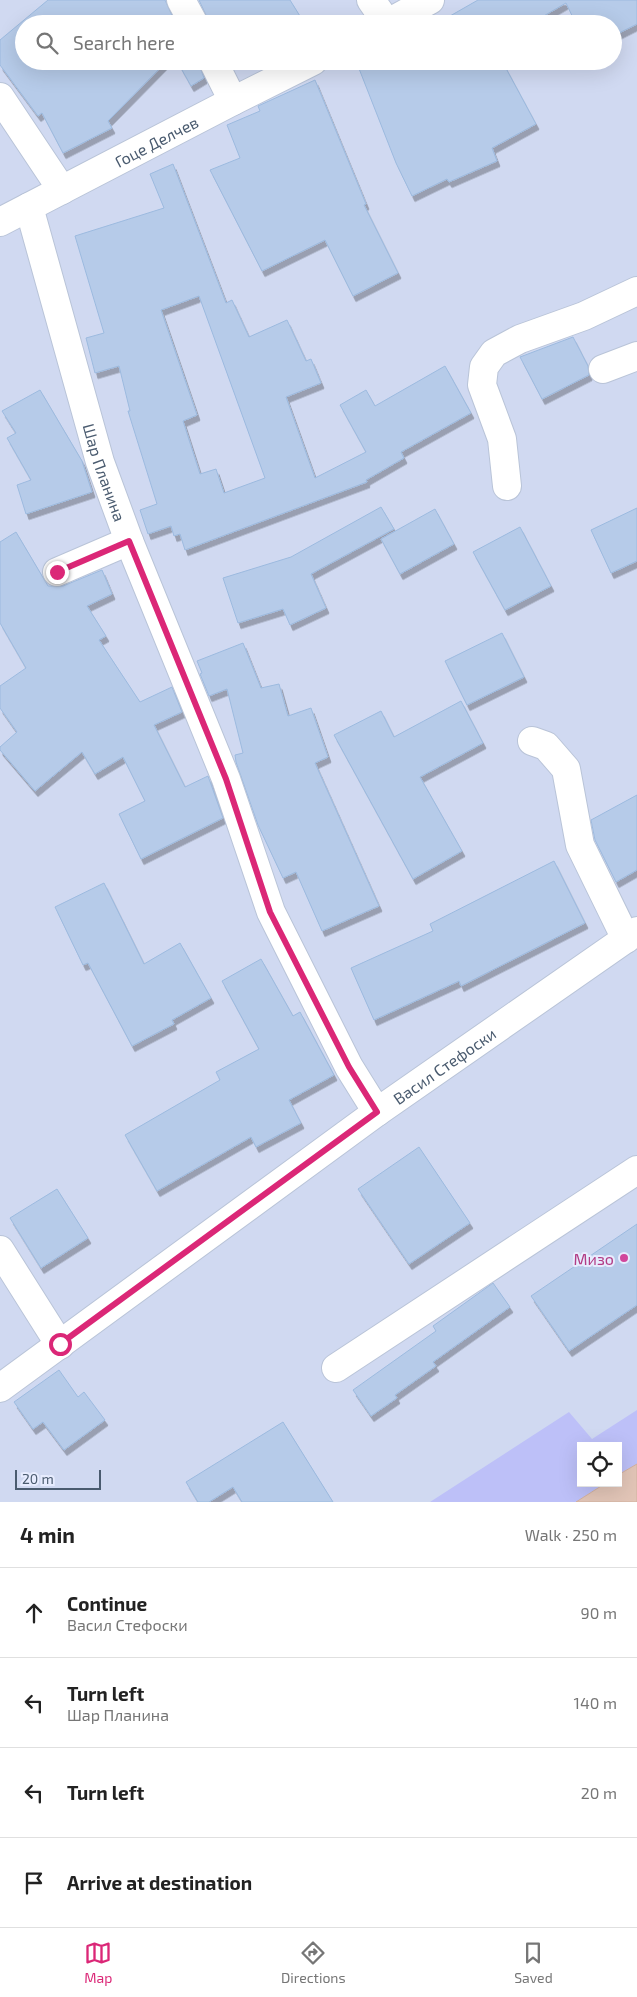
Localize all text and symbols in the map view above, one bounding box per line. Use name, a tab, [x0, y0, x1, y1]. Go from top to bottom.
search box	[15, 15, 622, 70]
icon: search	[33, 29, 61, 57]
text: Search here	[73, 31, 175, 54]
street label: Гоце Делчев	[111, 111, 201, 170]
street label: Шар Планина	[80, 421, 130, 524]
route end	[46, 561, 69, 584]
street label: Васил Стефоски	[389, 1023, 499, 1108]
place label: Мизо	[574, 1249, 614, 1268]
marker: Мизо	[618, 1252, 630, 1264]
route start	[49, 1333, 72, 1356]
map controls	[577, 1442, 622, 1487]
button: locate	[577, 1442, 622, 1487]
scale bar	[15, 1467, 101, 1490]
text: 20 m	[22, 1470, 54, 1487]
text: 4 min	[20, 1522, 75, 1547]
text: Walk · 250 m	[525, 1525, 617, 1544]
text: Continue	[67, 1592, 147, 1615]
icon: ahead	[20, 1599, 48, 1627]
text: 90 m	[581, 1603, 617, 1622]
text: Васил Стефоски	[67, 1615, 188, 1634]
text: Turn left	[67, 1682, 144, 1705]
icon: left	[20, 1689, 48, 1717]
text: 140 m	[574, 1693, 617, 1712]
text: Шар Планина	[67, 1705, 169, 1724]
icon: left	[20, 1779, 48, 1807]
text: Turn left	[67, 1781, 144, 1804]
text: 20 m	[581, 1783, 617, 1802]
icon: arrive	[20, 1869, 48, 1897]
text: Arrive at destination	[67, 1871, 252, 1894]
tab: Map	[84, 1939, 112, 1986]
tab: Directions	[281, 1939, 346, 1986]
tab: Saved	[514, 1939, 553, 1986]

